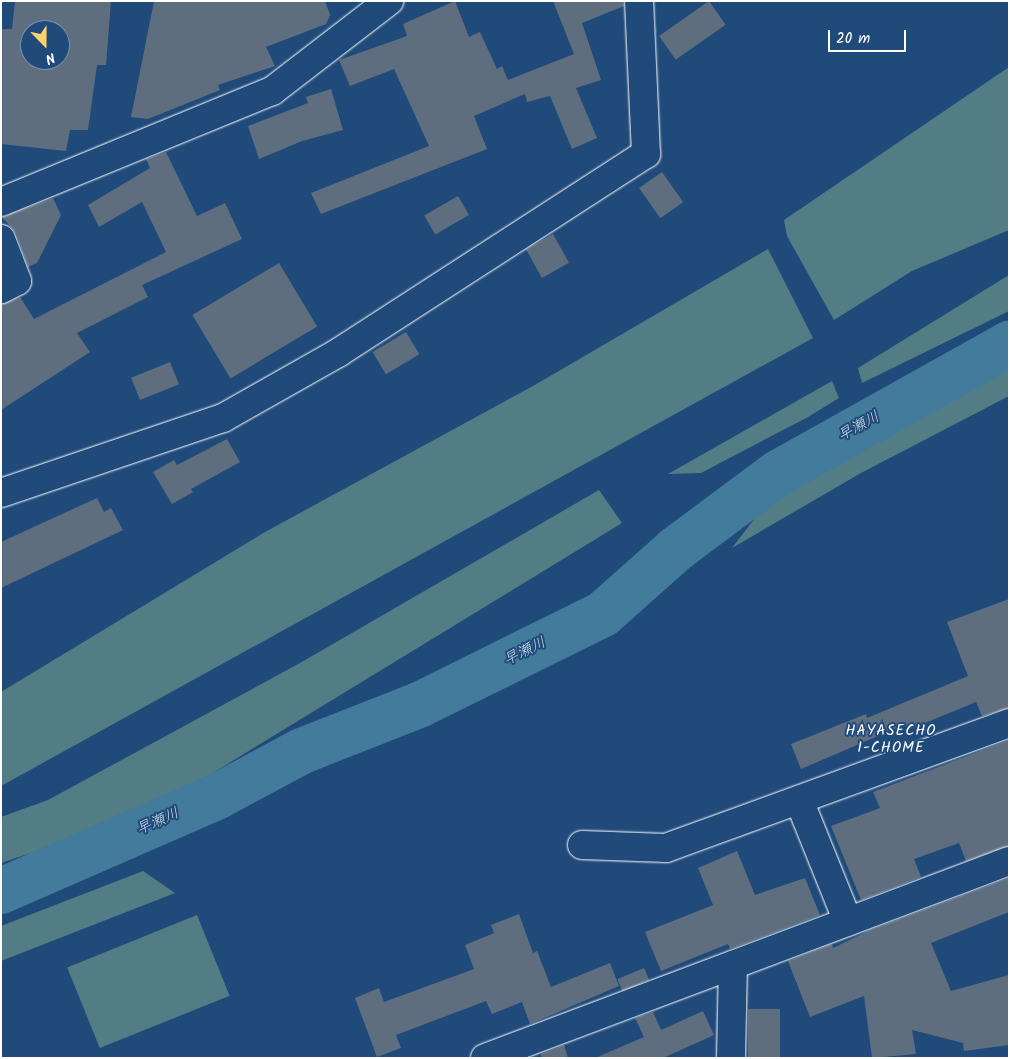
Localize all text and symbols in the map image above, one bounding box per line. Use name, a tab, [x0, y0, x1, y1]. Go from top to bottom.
north arrow	[20, 20, 70, 70]
scale bar	[830, 20, 908, 52]
text: 20 m	[836, 27, 870, 51]
text: N	[42, 46, 58, 70]
water label: 早瀬川	[835, 408, 883, 446]
water label: 早瀬川	[501, 634, 549, 670]
district label: HAYASECHO 1-CHOME	[844, 722, 938, 757]
water label: 早瀬川	[134, 805, 182, 839]

